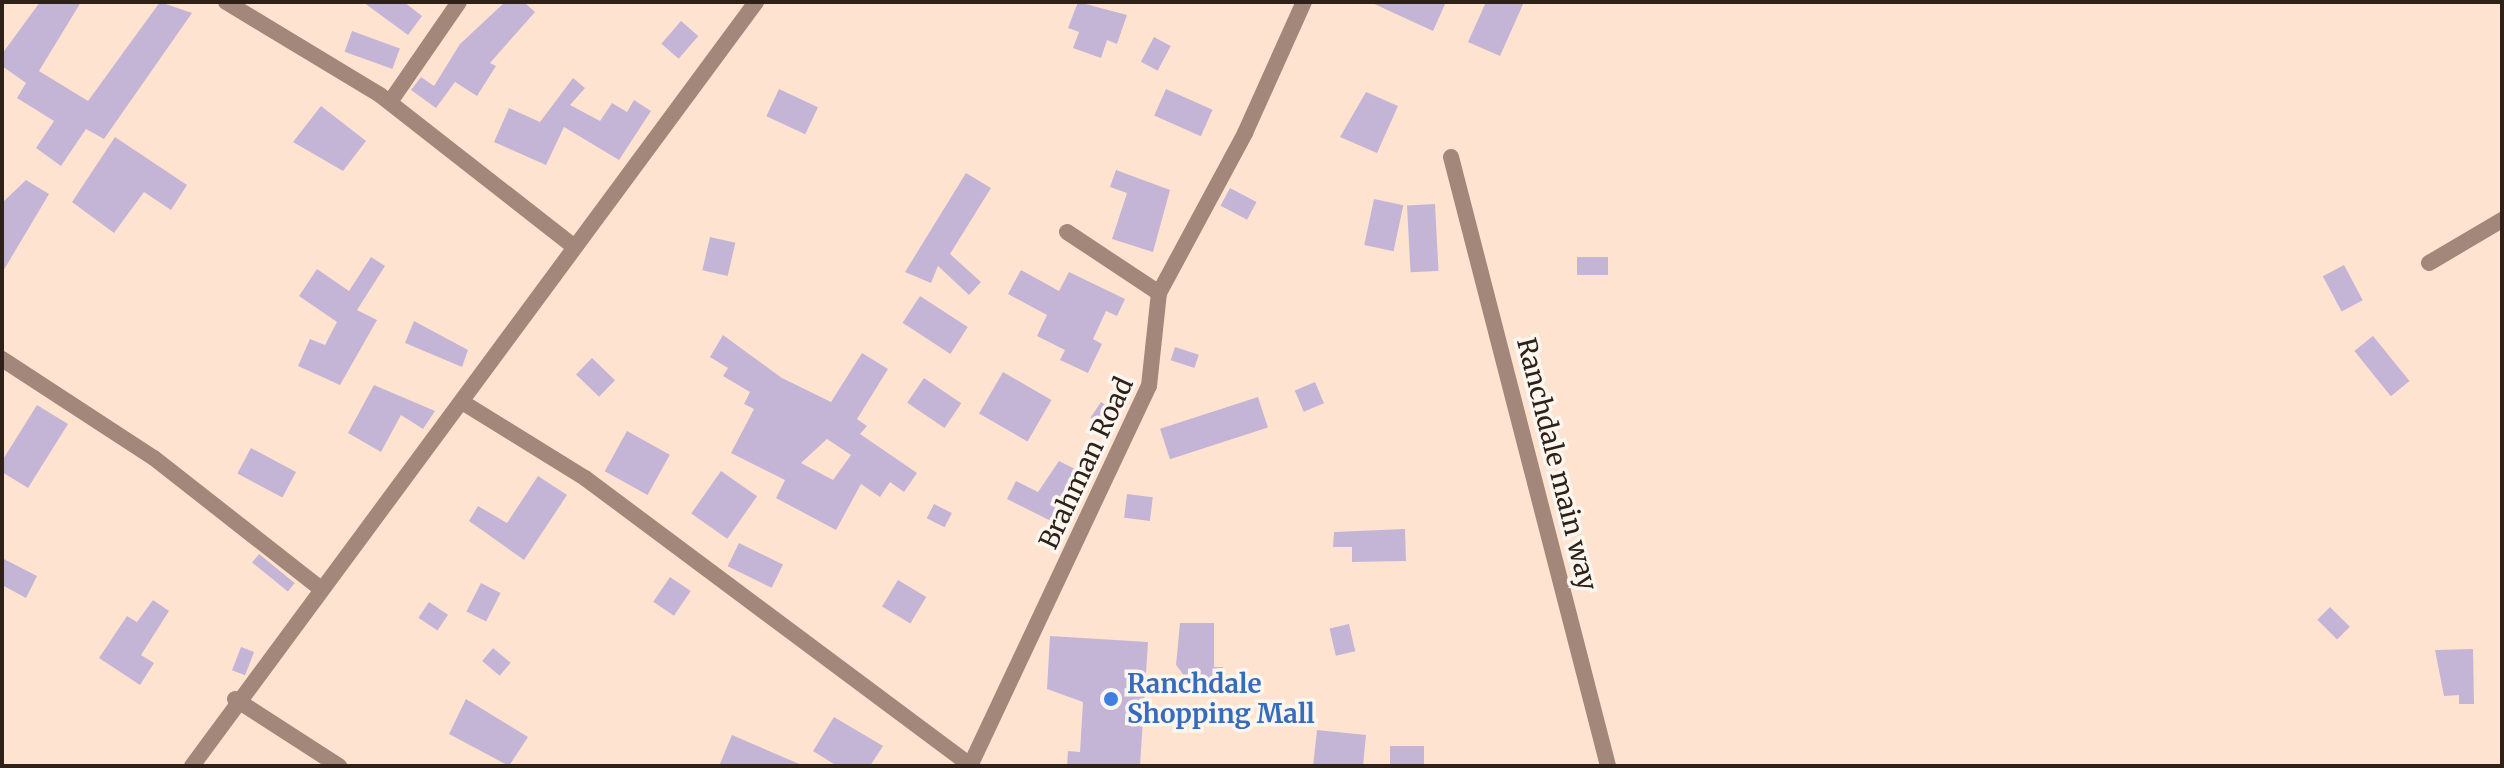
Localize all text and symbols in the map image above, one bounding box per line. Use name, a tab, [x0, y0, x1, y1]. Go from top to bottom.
street label: Ranchdale main way	[1511, 334, 1603, 594]
street label: Brahman Road	[1033, 372, 1139, 554]
place label: Ranchdale Shopping Mall	[1127, 668, 1315, 730]
marker: Ranchdale Shopping Mall	[1102, 690, 1120, 708]

